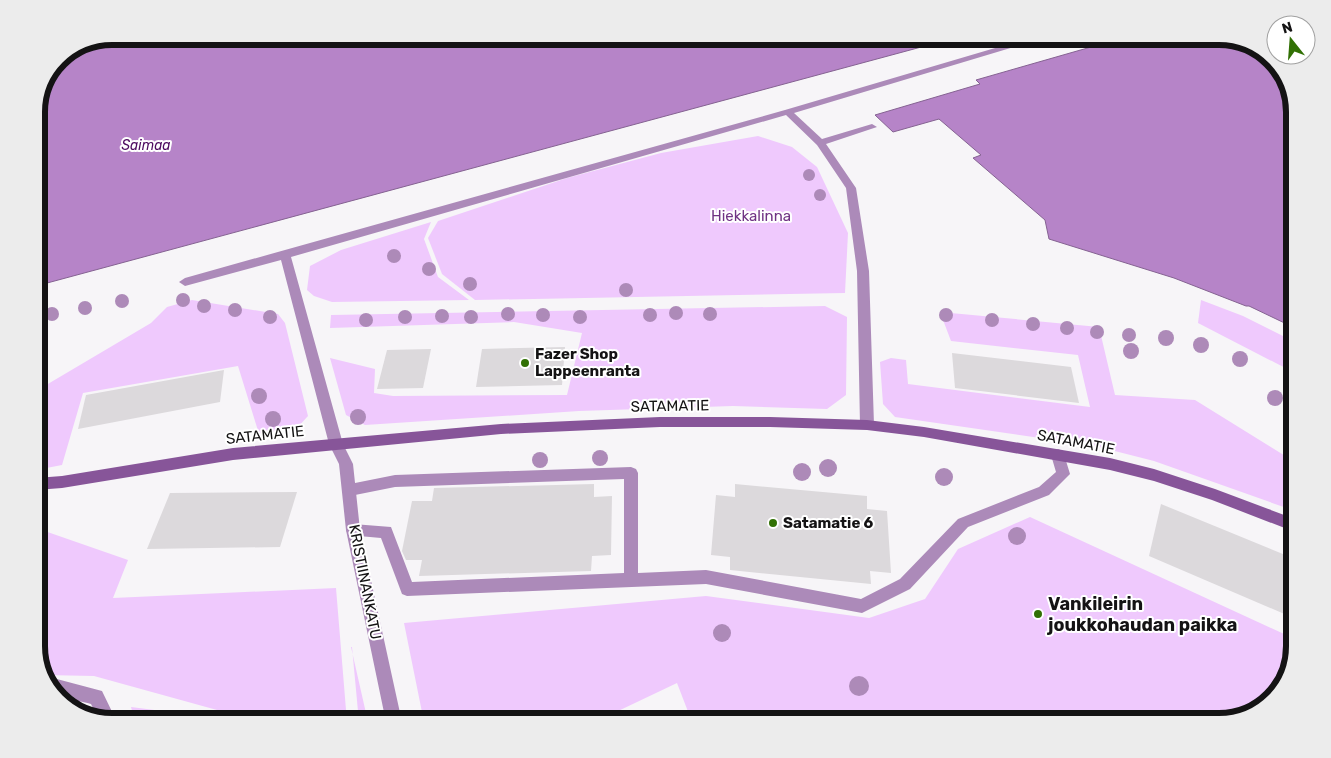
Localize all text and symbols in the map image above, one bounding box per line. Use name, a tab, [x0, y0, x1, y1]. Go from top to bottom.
north arrow	[1266, 15, 1316, 65]
text: N	[1280, 18, 1295, 38]
water label: Saimaa	[121, 137, 171, 154]
park label: Hiekkalinna	[711, 207, 791, 225]
place label: Fazer Shop Lappeenranta	[535, 345, 640, 380]
marker: Fazer Shop Lappeenranta	[519, 357, 531, 369]
street label: SATAMATIE	[631, 396, 709, 416]
street label: SATAMATIE	[225, 422, 305, 448]
street label: SATAMATIE	[1036, 426, 1116, 458]
place label: Satamatie 6	[783, 514, 874, 532]
marker: Satamatie 6	[767, 517, 779, 529]
street label: KRISTIINANKATU	[345, 523, 385, 641]
place label: Vankileirin joukkohaudan paikka	[1047, 593, 1238, 636]
marker: Vankileirin joukkohaudan paikka	[1032, 608, 1044, 620]

